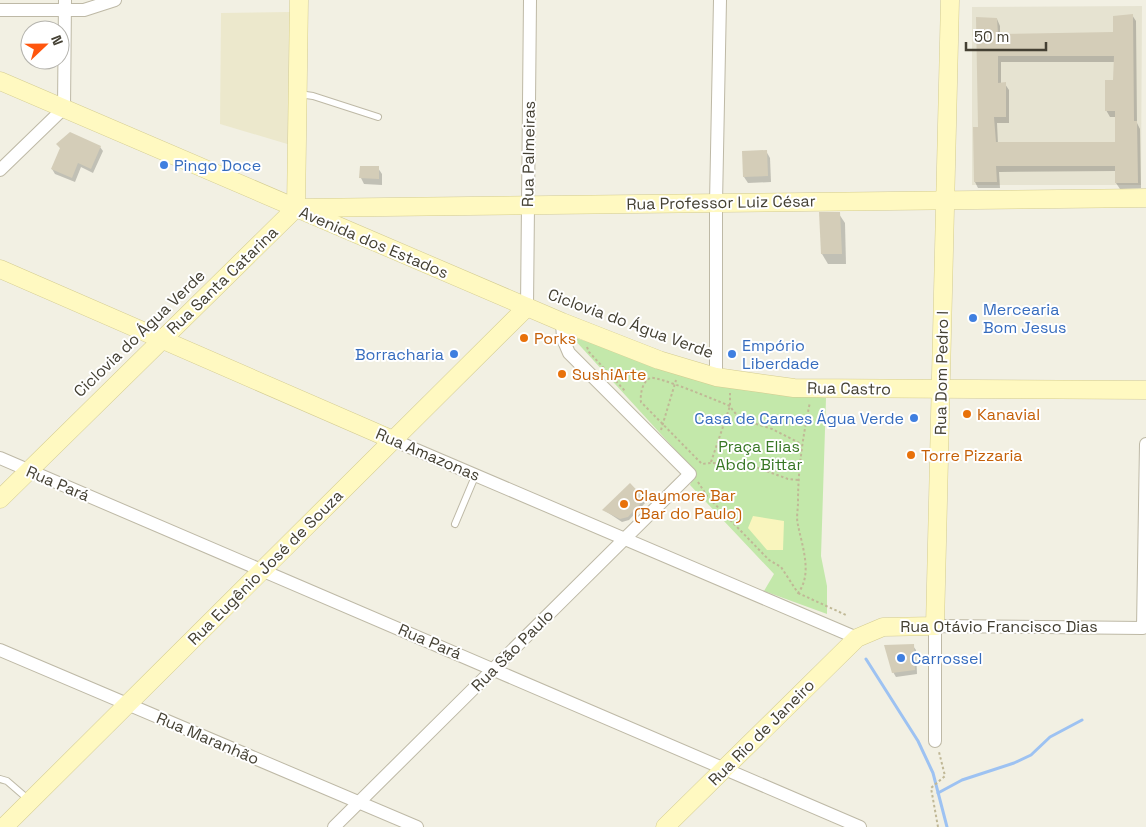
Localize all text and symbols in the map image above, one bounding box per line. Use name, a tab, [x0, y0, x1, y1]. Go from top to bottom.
north arrow	[20, 20, 70, 70]
scale bar	[966, 20, 1046, 52]
text: 50 m	[974, 27, 1009, 46]
text: N	[47, 32, 67, 48]
street label: Rua Palmeiras	[517, 101, 540, 207]
place label: Pingo Doce	[174, 155, 261, 176]
marker: Pingo Doce	[158, 159, 170, 171]
street label: Rua Professor Luiz César	[626, 190, 816, 215]
street label: Avenida dos Estados	[296, 202, 451, 283]
street label: Rua Santa Catarina	[162, 222, 282, 339]
street label: Ciclovia do Água Verde	[69, 265, 209, 402]
street label: Ciclovia do Água Verde	[545, 284, 717, 363]
place label: Mercearia Bom Jesus	[983, 299, 1067, 338]
street label: Rua Dom Pedro I	[930, 311, 953, 435]
marker: Mercearia Bom Jesus	[967, 312, 979, 324]
place label: Porks	[534, 328, 576, 349]
marker: Porks	[518, 332, 530, 344]
place label: Empório Liberdade	[742, 335, 819, 374]
place label: Borracharia	[355, 344, 444, 365]
marker: Borracharia	[448, 348, 460, 360]
marker: Empório Liberdade	[726, 348, 738, 360]
place label: SushiArte	[572, 364, 646, 385]
marker: SushiArte	[556, 368, 568, 380]
street label: Rua Castro	[807, 377, 891, 400]
place label: Kanavial	[977, 404, 1040, 425]
place label: Casa de Carnes Água Verde	[694, 408, 904, 429]
marker: Kanavial	[961, 408, 973, 420]
marker: Casa de Carnes Água Verde	[908, 412, 920, 424]
street label: Rua Amazonas	[372, 423, 483, 486]
park label: Praça Elias Abdo Bittar	[716, 436, 802, 475]
place label: Torre Pizzaria	[921, 445, 1023, 466]
marker: Torre Pizzaria	[905, 449, 917, 461]
street label: Rua Pará	[23, 461, 93, 506]
street label: Rua Eugênio José de Souza	[183, 485, 347, 649]
place label: Claymore Bar (Bar do Paulo)	[634, 485, 742, 524]
marker: Claymore Bar (Bar do Paulo)	[618, 498, 630, 510]
street label: Rua São Paulo	[467, 605, 558, 696]
street label: Rua Otávio Francisco Dias	[900, 616, 1098, 637]
street label: Rua Pará	[395, 619, 465, 664]
place label: Carrossel	[911, 648, 982, 669]
marker: Carrossel	[895, 652, 907, 664]
street label: Rua Rio de Janeiro	[704, 675, 819, 790]
street label: Rua Maranhão	[153, 707, 262, 770]

